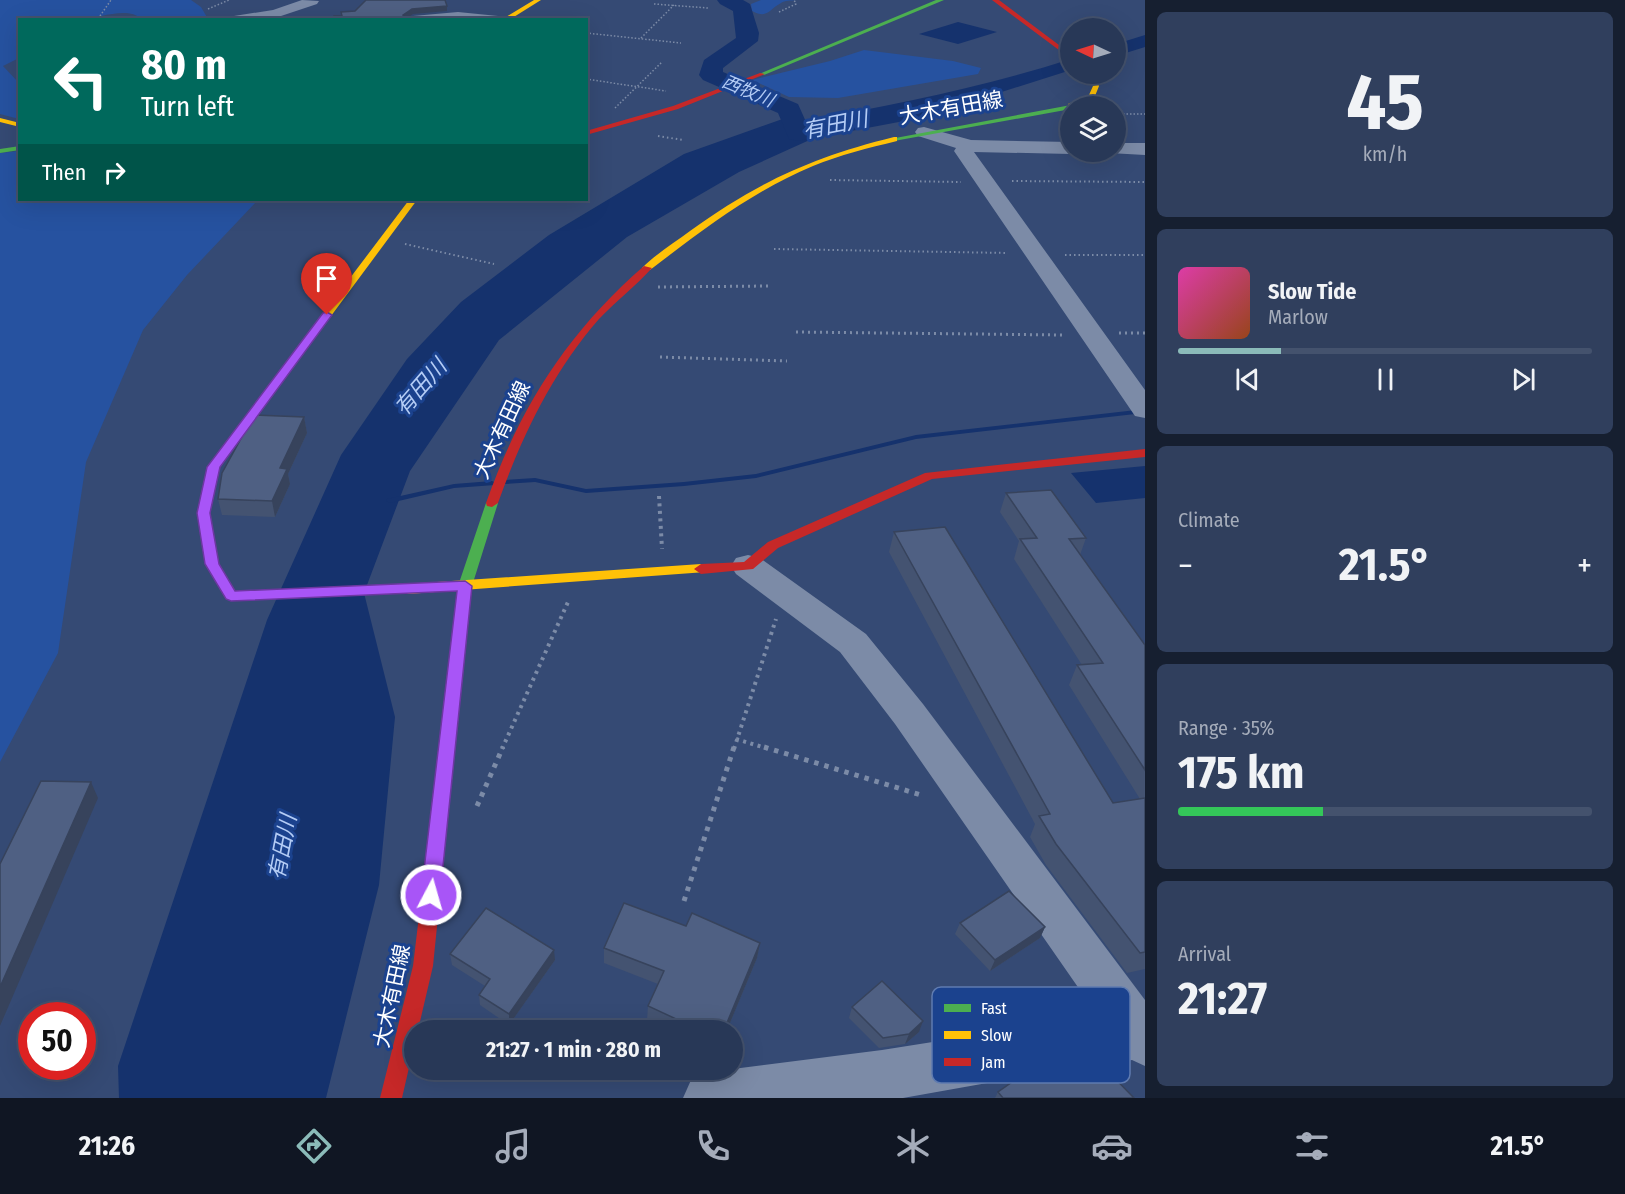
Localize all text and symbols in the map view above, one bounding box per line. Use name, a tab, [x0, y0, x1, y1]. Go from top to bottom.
north arrow	[1060, 18, 1126, 84]
map controls	[1060, 18, 1126, 162]
text: 80 m	[141, 40, 227, 90]
icon: left	[42, 42, 120, 120]
text: 45	[1346, 56, 1424, 150]
water label: 西牧川	[719, 70, 779, 112]
street label: 大木有田線	[897, 86, 1005, 130]
text: Turn left	[141, 91, 234, 123]
button: layers	[1060, 96, 1126, 162]
water label: 有田川	[800, 105, 872, 144]
text: km/h	[1363, 142, 1407, 166]
icon: right	[98, 156, 131, 189]
text: Then	[42, 159, 86, 186]
pin	[301, 253, 352, 315]
icon: arrive	[310, 262, 343, 295]
text: Slow Tide	[1268, 278, 1356, 305]
text: Marlow	[1268, 305, 1328, 329]
water label: 有田川	[389, 352, 454, 421]
icon: previous	[1231, 363, 1264, 396]
icon: pause	[1369, 363, 1402, 396]
icon: next	[1507, 363, 1540, 396]
street label: 大木有田線	[468, 377, 536, 483]
text: Climate	[1178, 508, 1240, 532]
text: 21.5°	[1339, 538, 1431, 592]
text: −	[1178, 546, 1193, 586]
text: +	[1577, 546, 1592, 586]
text: Range · 35%	[1178, 716, 1274, 740]
text: 175 km	[1178, 746, 1304, 800]
water label: 有田川	[263, 810, 302, 882]
position arrow	[399, 863, 463, 927]
street label: 大木有田線	[368, 942, 416, 1050]
text: Arrival	[1178, 942, 1231, 966]
text: 21:27	[1178, 972, 1267, 1026]
legend	[932, 987, 1130, 1083]
text: Fast	[981, 999, 1008, 1018]
speed limit sign: 50	[18, 1002, 96, 1080]
text: Slow	[981, 1026, 1012, 1045]
text: 21:27 · 1 min · 280 m	[486, 1036, 661, 1063]
text: Jam	[981, 1053, 1006, 1072]
icon: directions	[293, 1125, 335, 1167]
icon: music	[492, 1125, 534, 1167]
icon: phone	[692, 1125, 734, 1167]
icon: climate	[892, 1125, 934, 1167]
icon: car	[1091, 1125, 1133, 1167]
icon: filters	[1291, 1125, 1333, 1167]
text: 21:26	[79, 1130, 135, 1162]
text: 21.5°	[1491, 1130, 1546, 1162]

